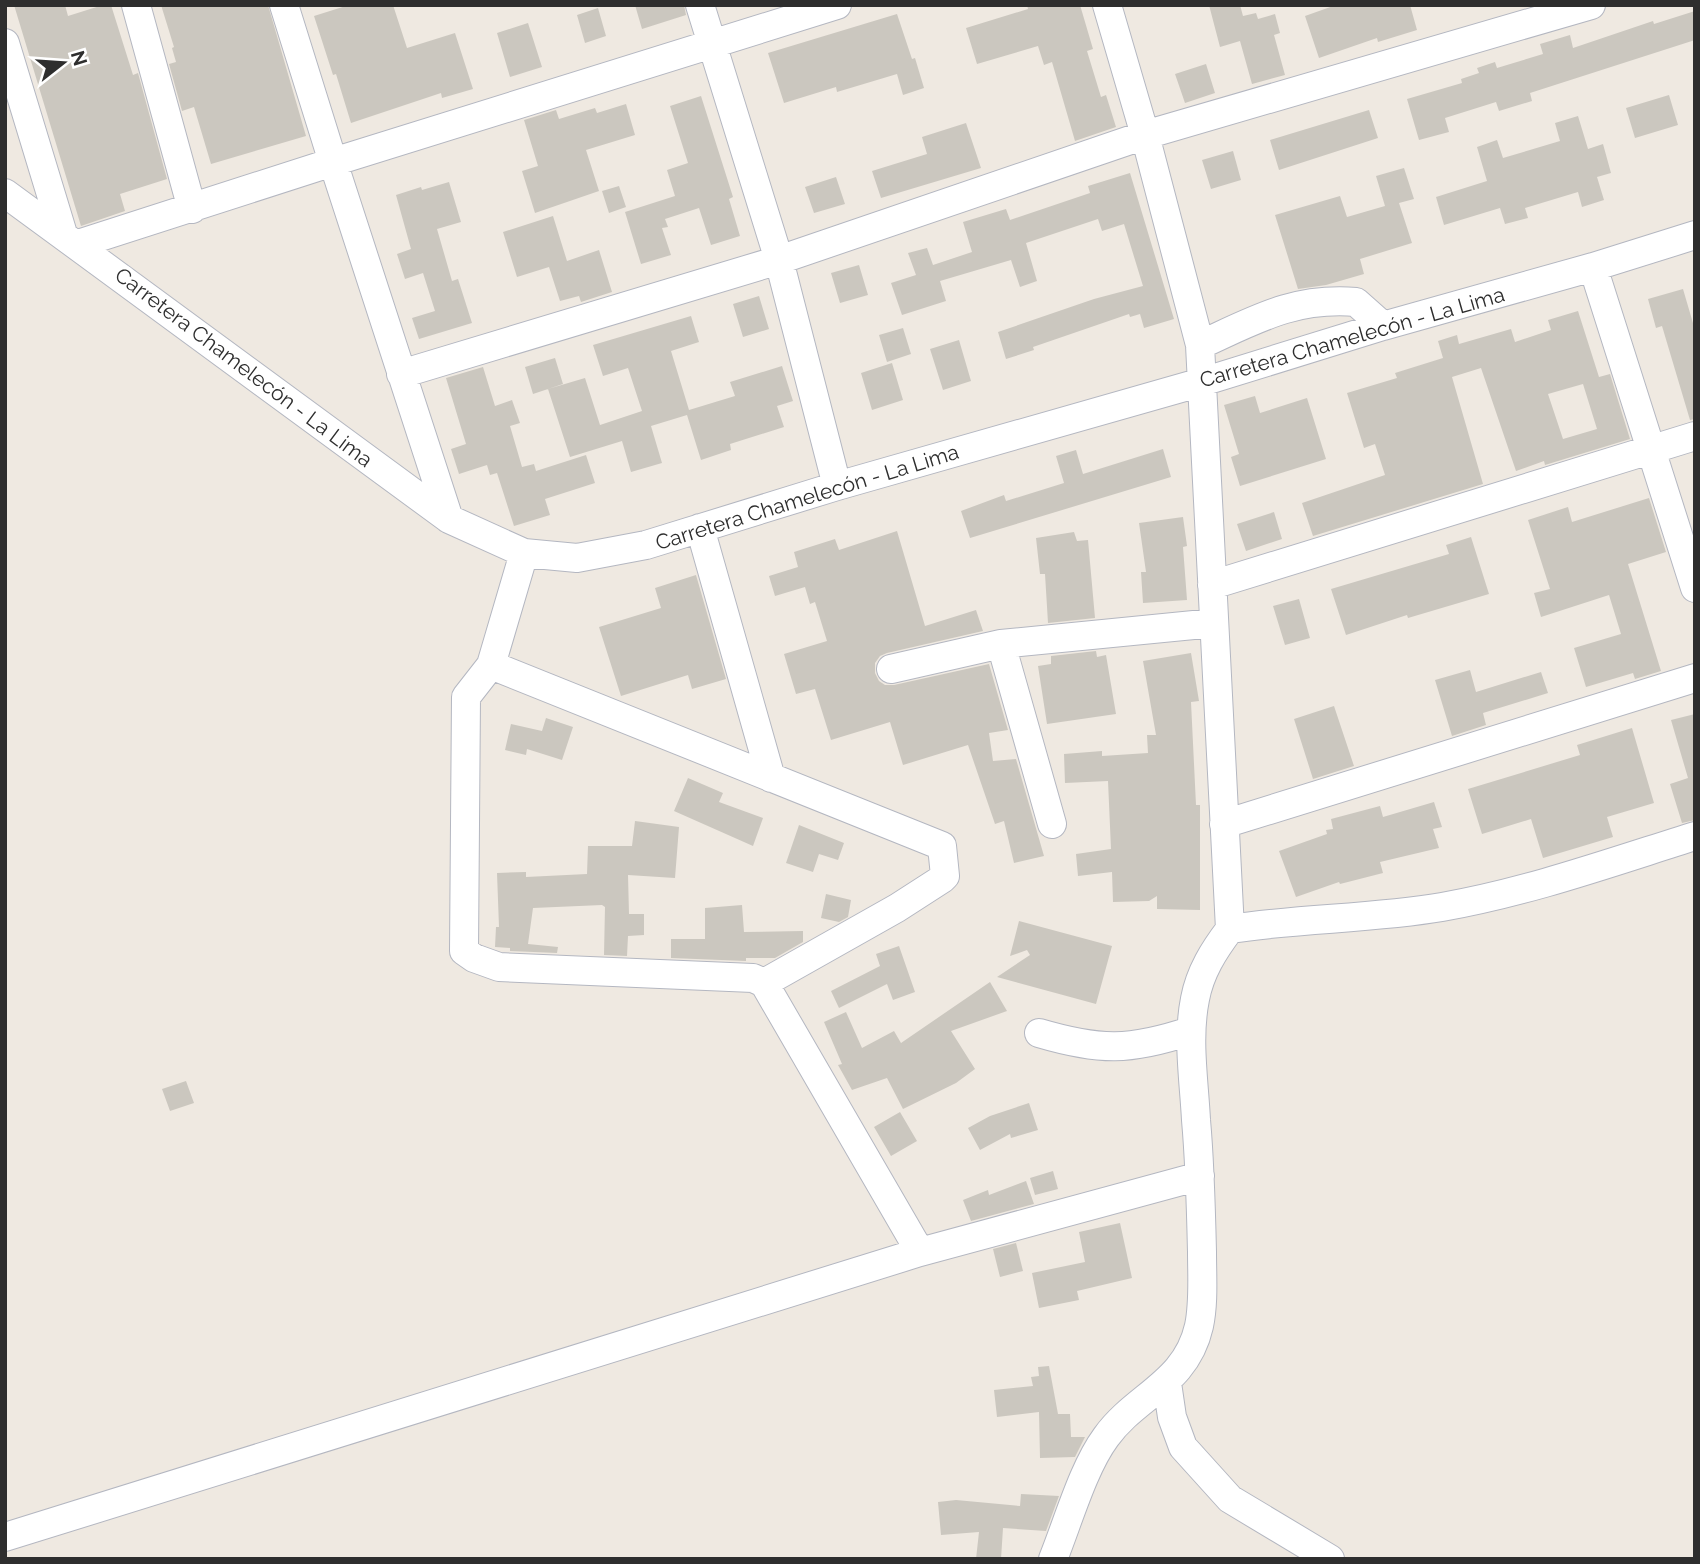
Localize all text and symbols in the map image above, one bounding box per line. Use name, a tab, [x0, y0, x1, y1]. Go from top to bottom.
north arrow	[28, 28, 98, 98]
text: N	[67, 48, 92, 68]
street label: Carretera Chamelecón - La Lima	[110, 262, 378, 472]
street label: Carretera Chamelecón - La Lima	[1197, 281, 1507, 393]
street label: Carretera Chamelecón - La Lima	[652, 439, 962, 555]

